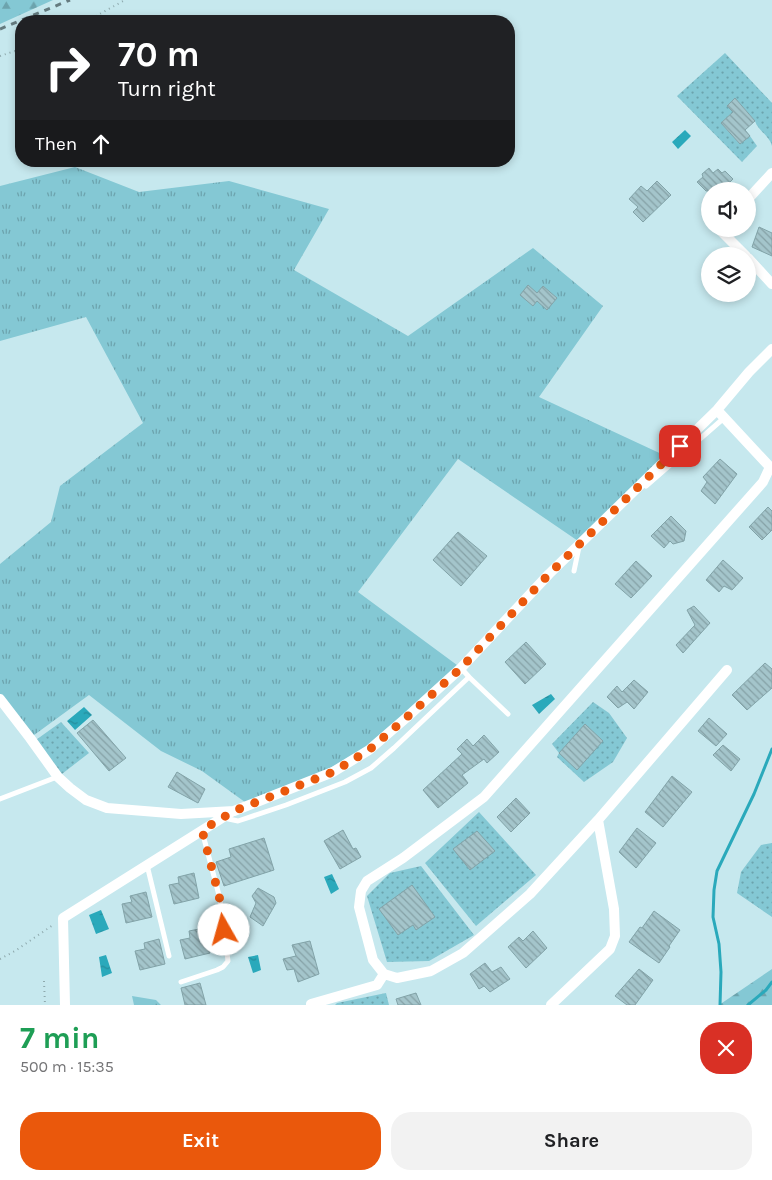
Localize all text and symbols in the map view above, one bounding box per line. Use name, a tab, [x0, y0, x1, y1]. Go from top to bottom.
text: 70 m	[118, 34, 200, 75]
icon: right	[35, 35, 100, 100]
text: Turn right	[118, 76, 216, 102]
icon: ahead	[87, 130, 115, 158]
text: Then	[35, 133, 77, 155]
map controls	[701, 182, 756, 302]
button: sound	[701, 182, 756, 237]
button: layers	[701, 247, 756, 302]
pin	[659, 425, 701, 467]
icon: arrive	[666, 432, 694, 460]
position arrow	[197, 903, 249, 955]
text: 7 min	[20, 1020, 100, 1056]
button: close	[700, 1022, 752, 1074]
text: 500 m · 15:35	[20, 1057, 114, 1076]
button: Exit	[20, 1112, 381, 1170]
button: Share	[391, 1112, 752, 1170]

